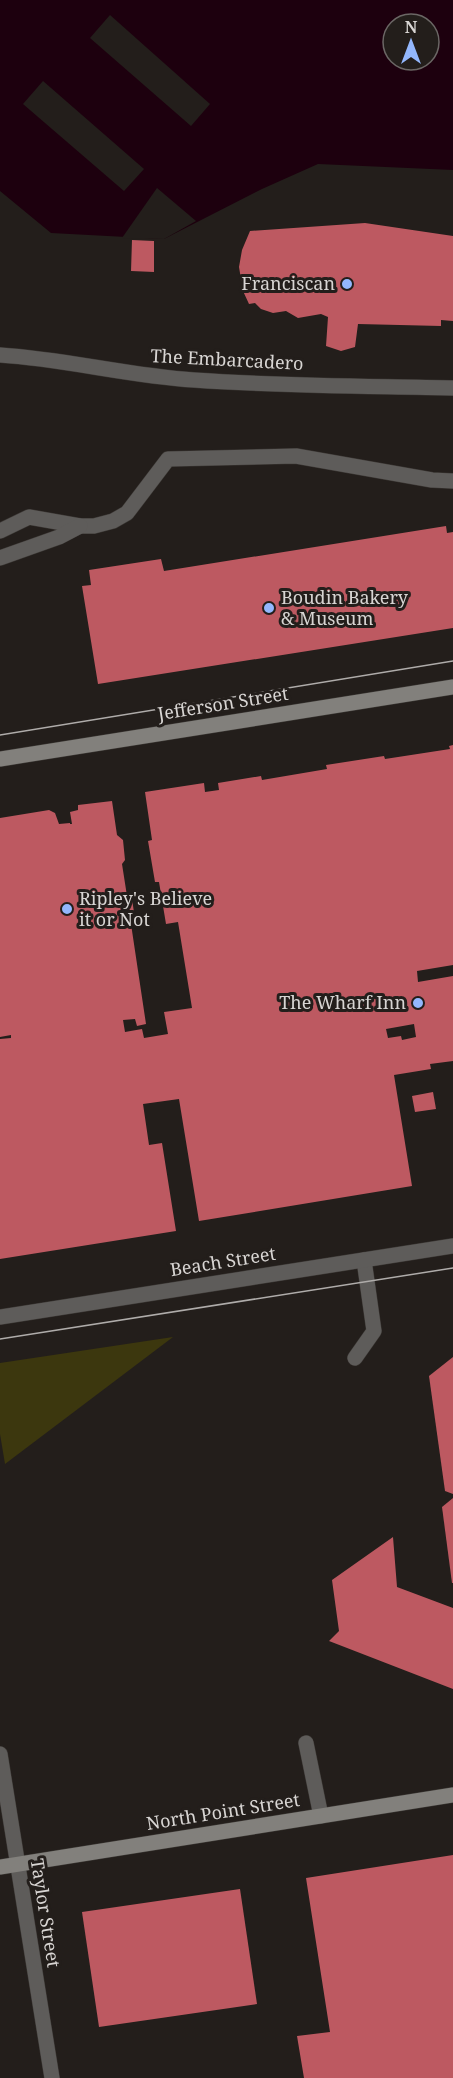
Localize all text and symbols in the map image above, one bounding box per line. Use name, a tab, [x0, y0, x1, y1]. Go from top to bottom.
north arrow	[381, 12, 441, 72]
text: N	[405, 16, 418, 38]
place label: Franciscan	[241, 271, 335, 295]
marker: Franciscan	[340, 277, 354, 291]
street label: The Embarcadero	[150, 343, 304, 375]
place label: Boudin Bakery & Museum	[281, 585, 409, 630]
marker: Boudin Bakery & Museum	[262, 601, 276, 615]
street label: Jefferson Street	[155, 681, 290, 725]
place label: Ripley's Believe it or Not	[79, 886, 212, 931]
marker: Ripley's Believe it or Not	[60, 902, 74, 916]
place label: The Wharf Inn	[279, 990, 406, 1014]
marker: The Wharf Inn	[411, 996, 425, 1010]
street label: Beach Street	[168, 1241, 277, 1281]
street label: North Point Street	[144, 1787, 301, 1835]
street label: Taylor Street	[26, 1857, 66, 1969]

